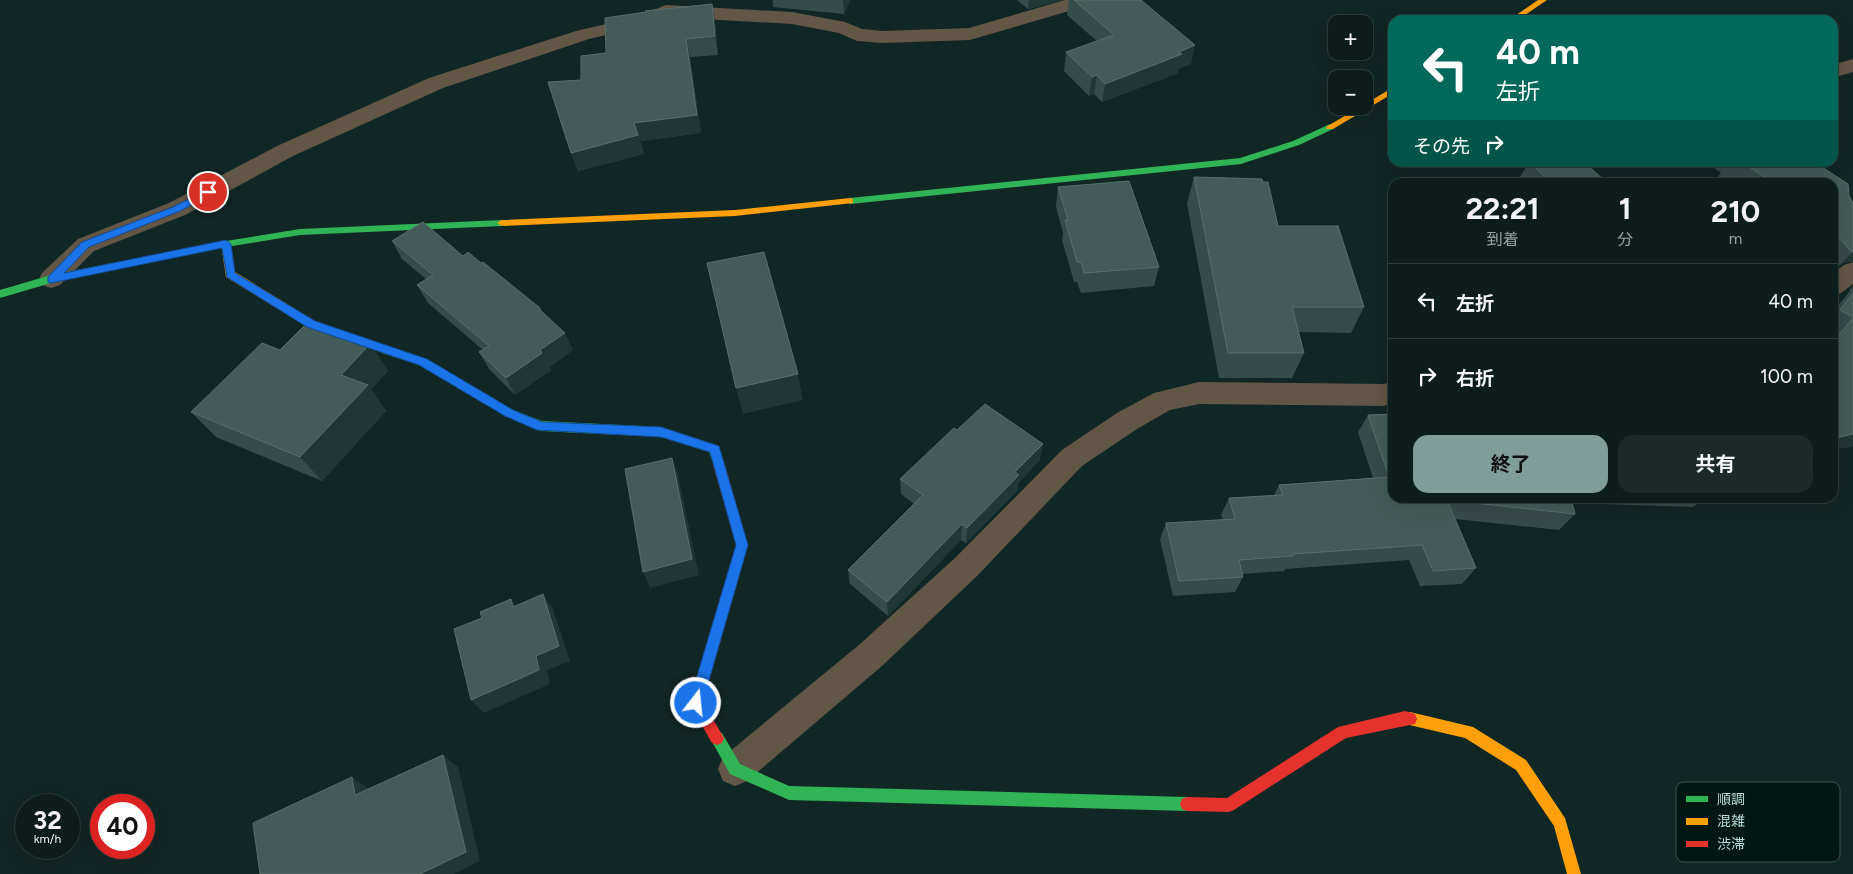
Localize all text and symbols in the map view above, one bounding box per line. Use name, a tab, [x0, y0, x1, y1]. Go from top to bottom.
map controls	[1328, 15, 1373, 115]
button: +	[1328, 15, 1373, 60]
text: 40 m	[1496, 31, 1580, 73]
icon: left	[1413, 35, 1478, 100]
button: −	[1328, 70, 1373, 115]
text: 左折	[1496, 78, 1540, 105]
icon: right	[1480, 130, 1508, 158]
text: その先	[1413, 135, 1470, 158]
pin	[187, 171, 229, 213]
icon: arrive	[194, 178, 222, 206]
text: 22:21	[1466, 190, 1539, 227]
text: 1	[1619, 190, 1632, 227]
text: 210	[1711, 193, 1760, 230]
text: m	[1729, 229, 1742, 248]
text: 到着	[1487, 230, 1519, 249]
text: 分	[1617, 230, 1633, 249]
icon: left	[1413, 287, 1441, 315]
text: 40 m	[1768, 290, 1813, 313]
text: 左折	[1456, 292, 1494, 315]
icon: right	[1413, 362, 1441, 390]
text: 100 m	[1760, 365, 1813, 388]
text: 右折	[1456, 367, 1494, 390]
button: 終了	[1413, 435, 1608, 493]
button: 共有	[1618, 435, 1813, 493]
position arrow	[669, 676, 721, 728]
legend	[1676, 782, 1840, 862]
text: 順調	[1717, 791, 1745, 808]
speed limit sign: 40	[90, 794, 155, 859]
text: 32	[33, 805, 62, 835]
text: 混雑	[1717, 813, 1745, 830]
text: km/h	[34, 832, 61, 846]
text: 渋滞	[1717, 836, 1745, 853]

